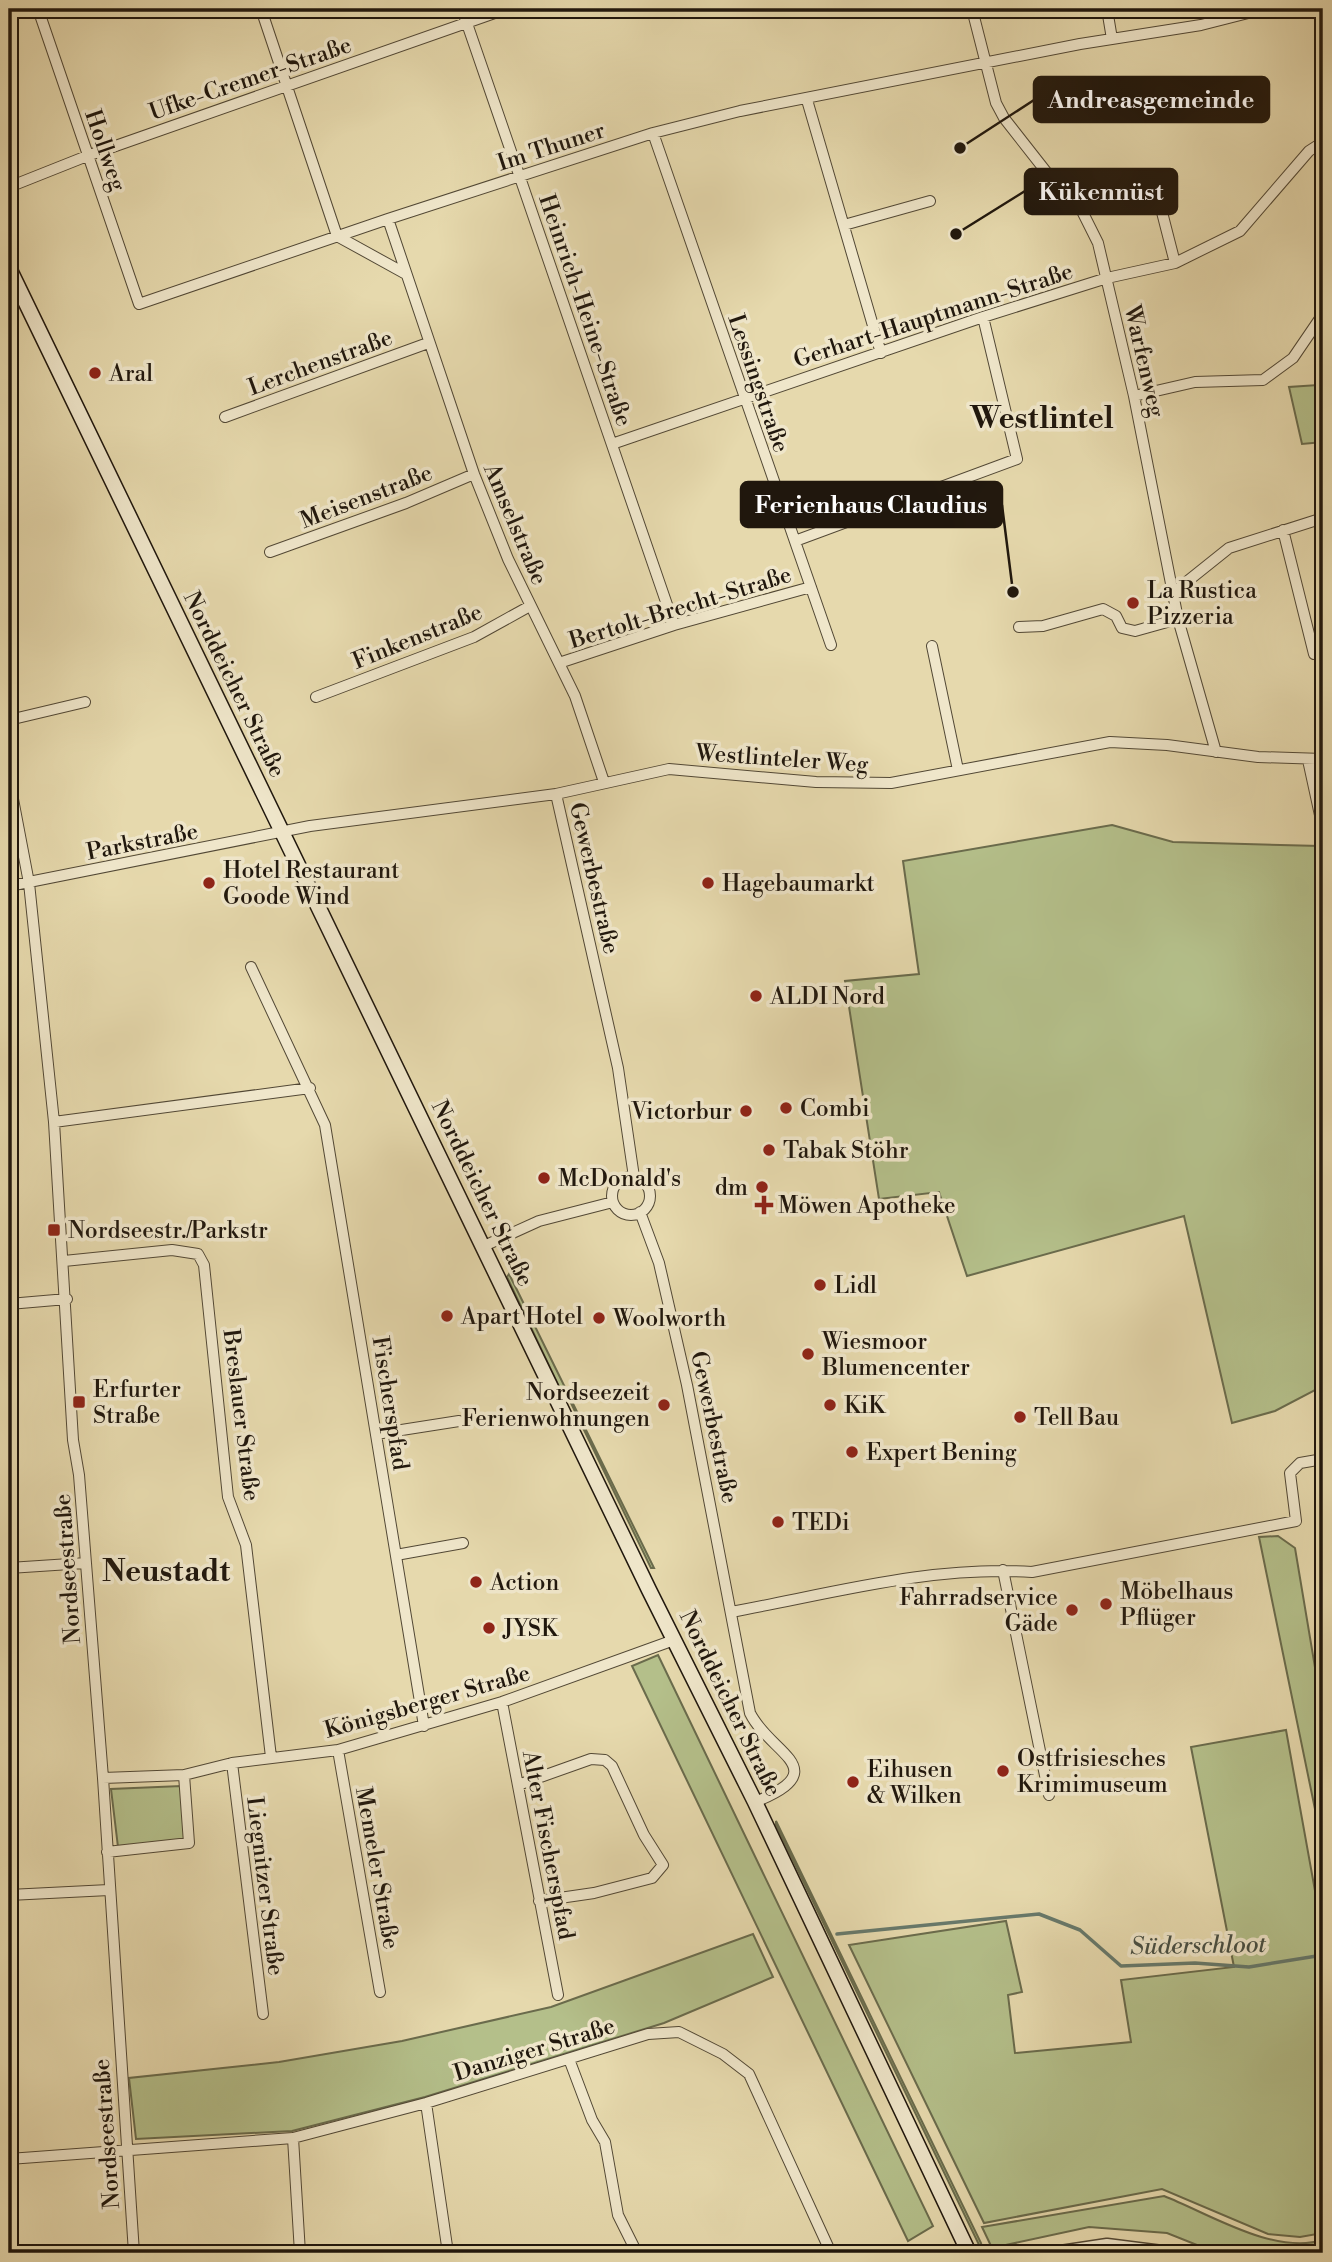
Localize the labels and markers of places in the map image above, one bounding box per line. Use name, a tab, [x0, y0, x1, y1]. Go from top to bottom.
callout: Andreasgemeinde	[1034, 77, 1269, 122]
callout: Kükennüst	[1025, 169, 1177, 214]
place label: Aral	[108, 360, 153, 388]
marker: Aral	[87, 365, 103, 381]
callout: Ferienhaus Claudius	[741, 482, 1002, 527]
place label: La Rustica Pizzeria	[1147, 577, 1257, 631]
marker: La Rustica Pizzeria	[1125, 595, 1141, 611]
place label: Hotel Restaurant Goode Wind	[223, 857, 399, 911]
place label: Hagebaumarkt	[722, 870, 875, 898]
marker: Hotel Restaurant Goode Wind	[201, 875, 217, 891]
marker: Hagebaumarkt	[700, 875, 716, 891]
place label: ALDI Nord	[769, 983, 885, 1011]
marker: ALDI Nord	[748, 988, 764, 1004]
place label: Combi	[800, 1095, 870, 1123]
place label: Victorbur	[630, 1098, 732, 1126]
marker: Combi	[778, 1100, 794, 1116]
marker: Victorbur	[738, 1103, 754, 1119]
place label: Tabak Stöhr	[783, 1137, 909, 1165]
marker: Tabak Stöhr	[761, 1142, 777, 1158]
place label: McDonald's	[558, 1165, 681, 1193]
marker: McDonald's	[536, 1170, 552, 1186]
place label: dm	[715, 1174, 748, 1202]
marker: dm	[754, 1179, 770, 1195]
place label: Möwen Apotheke	[778, 1192, 956, 1220]
marker: Möwen Apotheke	[756, 1197, 772, 1213]
place label: Nordseestr./Parkstr	[68, 1217, 268, 1245]
marker: Nordseestr./Parkstr	[46, 1222, 62, 1238]
place label: Lidl	[834, 1272, 877, 1300]
marker: Lidl	[812, 1277, 828, 1293]
place label: Apart Hotel	[460, 1303, 583, 1331]
place label: Woolworth	[612, 1305, 726, 1333]
marker: Apart Hotel	[439, 1308, 455, 1324]
marker: Woolworth	[591, 1310, 607, 1326]
place label: Wiesmoor Blumencenter	[821, 1328, 970, 1382]
marker: Wiesmoor Blumencenter	[800, 1346, 816, 1362]
place label: Erfurter Straße	[93, 1376, 181, 1430]
place label: Nordseezeit Ferienwohnungen	[462, 1379, 650, 1433]
place label: KiK	[844, 1392, 887, 1420]
marker: Erfurter Straße	[71, 1394, 87, 1410]
marker: Nordseezeit Ferienwohnungen	[656, 1397, 672, 1413]
marker: KiK	[822, 1397, 838, 1413]
place label: Tell Bau	[1034, 1404, 1119, 1432]
marker: Tell Bau	[1012, 1409, 1028, 1425]
place label: Expert Bening	[866, 1439, 1017, 1467]
marker: Expert Bening	[844, 1444, 860, 1460]
place label: TEDi	[792, 1509, 850, 1537]
marker: TEDi	[770, 1514, 786, 1530]
place label: Action	[489, 1569, 559, 1597]
marker: Action	[468, 1574, 484, 1590]
place label: Möbelhaus Pflüger	[1120, 1578, 1233, 1632]
place label: Fahrradservice Gäde	[899, 1584, 1058, 1638]
marker: Möbelhaus Pflüger	[1098, 1596, 1114, 1612]
marker: Fahrradservice Gäde	[1064, 1602, 1080, 1618]
place label: JYSK	[502, 1615, 560, 1643]
marker: JYSK	[481, 1620, 497, 1636]
place label: Ostfrisiesches Krimimuseum	[1017, 1745, 1168, 1799]
place label: Eihusen & Wilken	[867, 1756, 962, 1810]
marker: Ostfrisiesches Krimimuseum	[995, 1763, 1011, 1779]
marker: Eihusen & Wilken	[845, 1774, 861, 1790]

